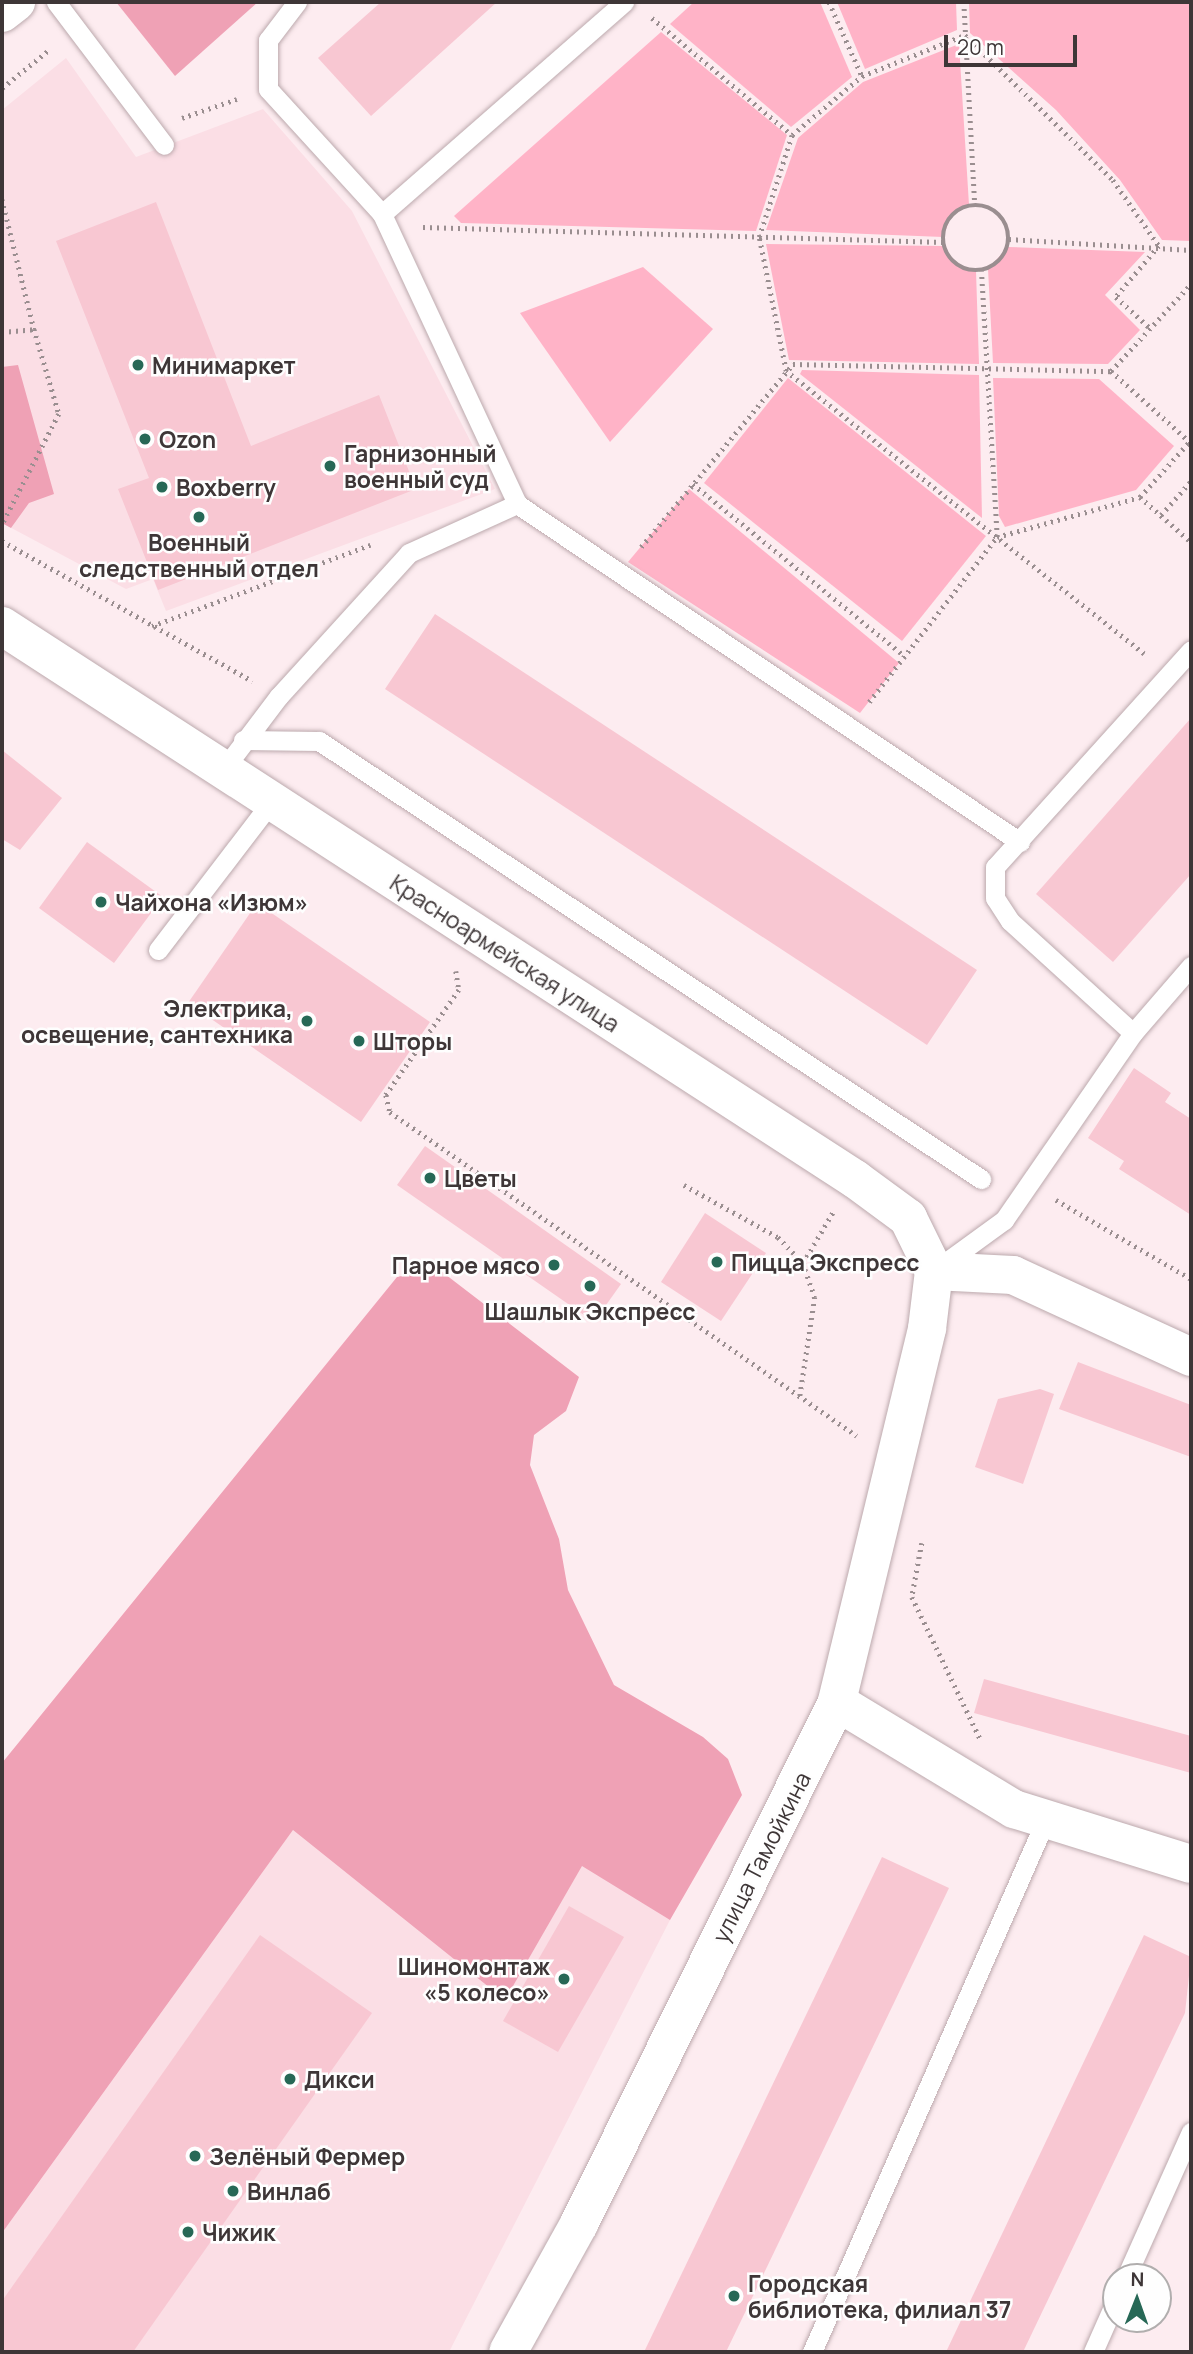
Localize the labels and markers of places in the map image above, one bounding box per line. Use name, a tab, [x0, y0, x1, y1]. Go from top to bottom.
place label: Минимаркет	[152, 351, 296, 379]
marker: Минимаркет	[130, 357, 146, 373]
place label: Ozon	[159, 425, 216, 453]
marker: Ozon	[137, 431, 153, 447]
place label: Гарнизонный военный суд	[344, 439, 496, 493]
marker: Гарнизонный военный суд	[322, 458, 338, 474]
place label: Boxberry	[176, 473, 276, 501]
marker: Boxberry	[154, 479, 170, 495]
marker: Военный следственный отдел	[191, 509, 207, 525]
place label: Военный следственный отдел	[79, 528, 319, 582]
place label: Чайхона «Изюм»	[115, 888, 308, 916]
marker: Чайхона «Изюм»	[93, 894, 109, 910]
place label: Электрика, освещение, сантехника	[21, 994, 293, 1048]
marker: Электрика, освещение, сантехника	[299, 1013, 315, 1029]
place label: Шторы	[373, 1027, 452, 1055]
marker: Шторы	[351, 1033, 367, 1049]
place label: Цветы	[444, 1164, 517, 1192]
marker: Цветы	[422, 1170, 438, 1186]
place label: Пицца Экспресс	[731, 1248, 920, 1276]
place label: Парное мясо	[392, 1251, 540, 1279]
marker: Пицца Экспресс	[709, 1254, 725, 1270]
marker: Парное мясо	[546, 1257, 562, 1273]
marker: Шашлык Экспресс	[582, 1278, 598, 1294]
place label: Шашлык Экспресс	[484, 1297, 696, 1325]
place label: Шиномонтаж «5 колесо»	[398, 1952, 550, 2006]
marker: Шиномонтаж «5 колесо»	[556, 1971, 572, 1987]
place label: Дикси	[304, 2065, 375, 2093]
marker: Дикси	[282, 2071, 298, 2087]
place label: Зелёный Фермер	[209, 2142, 405, 2170]
marker: Зелёный Фермер	[187, 2148, 203, 2164]
place label: Винлаб	[247, 2177, 331, 2205]
marker: Винлаб	[225, 2183, 241, 2199]
place label: Чижик	[202, 2218, 275, 2246]
marker: Чижик	[180, 2224, 196, 2240]
place label: Городская библиотека, филиал 37	[748, 2269, 1011, 2323]
marker: Городская библиотека, филиал 37	[726, 2288, 742, 2304]

